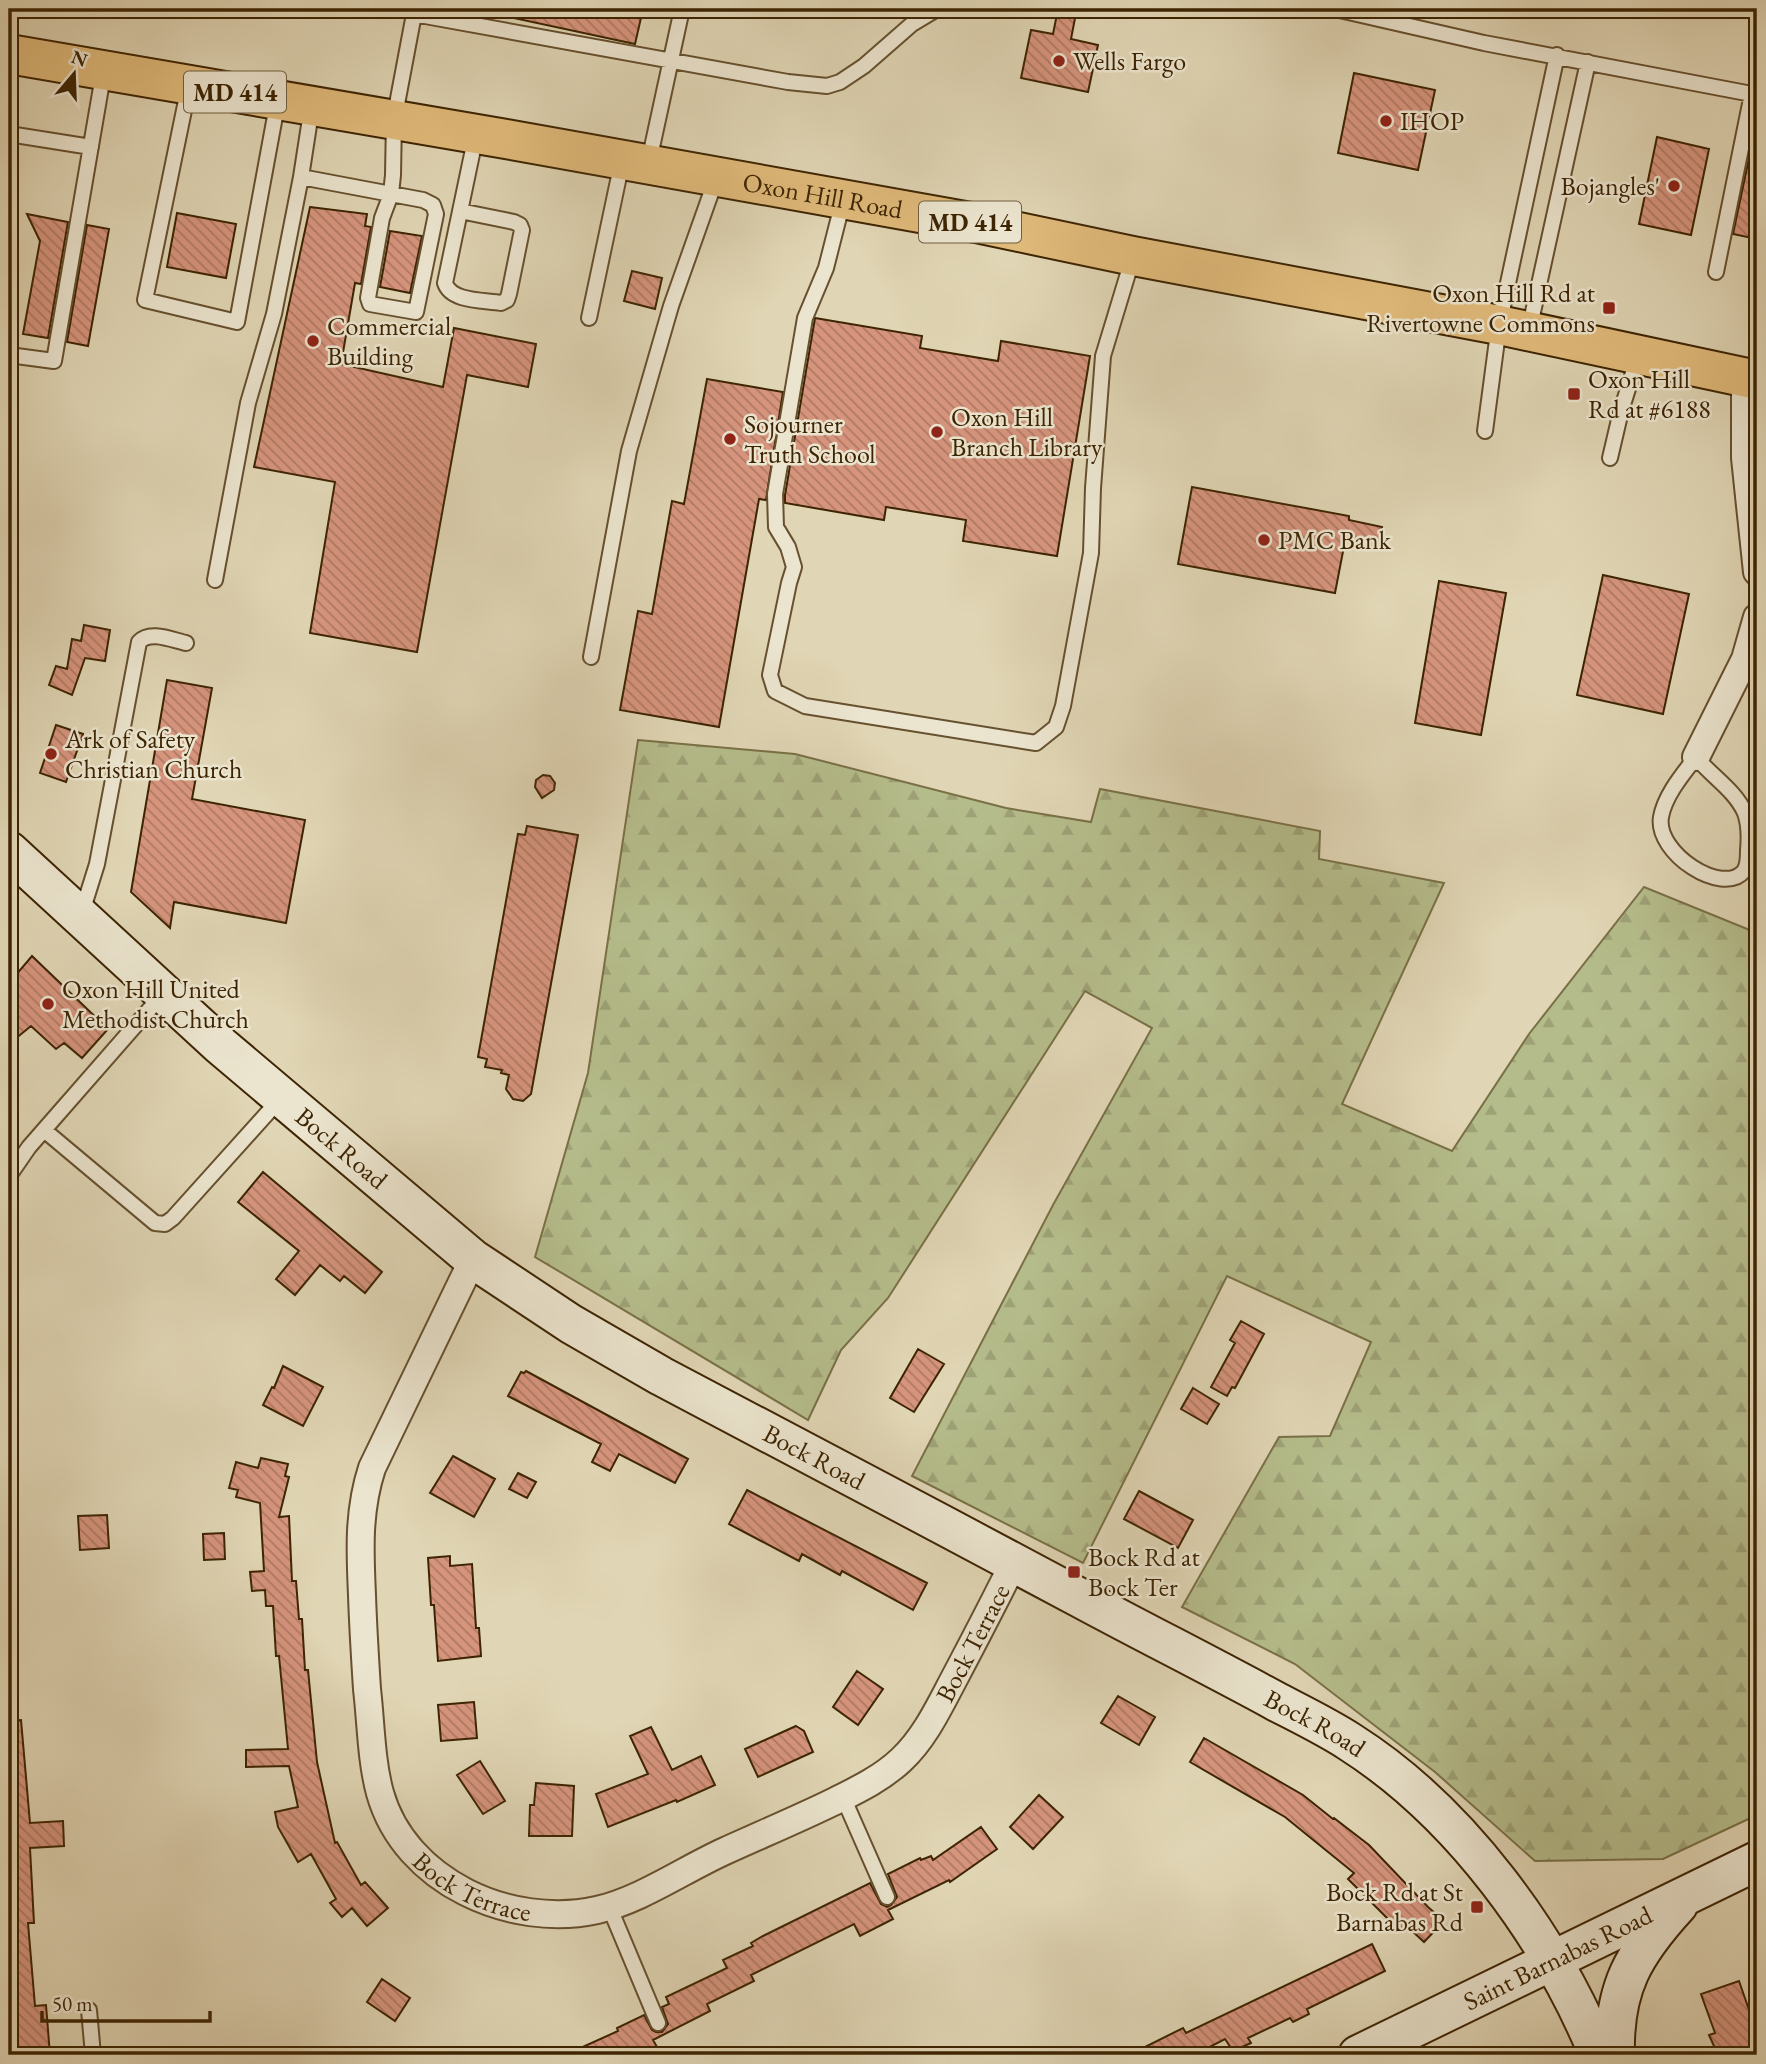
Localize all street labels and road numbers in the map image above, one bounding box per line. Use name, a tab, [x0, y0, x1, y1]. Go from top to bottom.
road number: MD 414	[184, 72, 286, 112]
street label: Oxon Hill Road	[740, 165, 906, 227]
road number: MD 414	[919, 202, 1021, 243]
street label: Bock Road	[288, 1099, 395, 1197]
street label: Bock Road	[757, 1416, 872, 1498]
street label: Bock Terrace	[928, 1578, 1017, 1708]
street label: Bock Road	[1259, 1681, 1373, 1765]
street label: Bock Terrace	[405, 1844, 533, 1929]
street label: Saint Barnabas Road	[1458, 1897, 1658, 2018]

